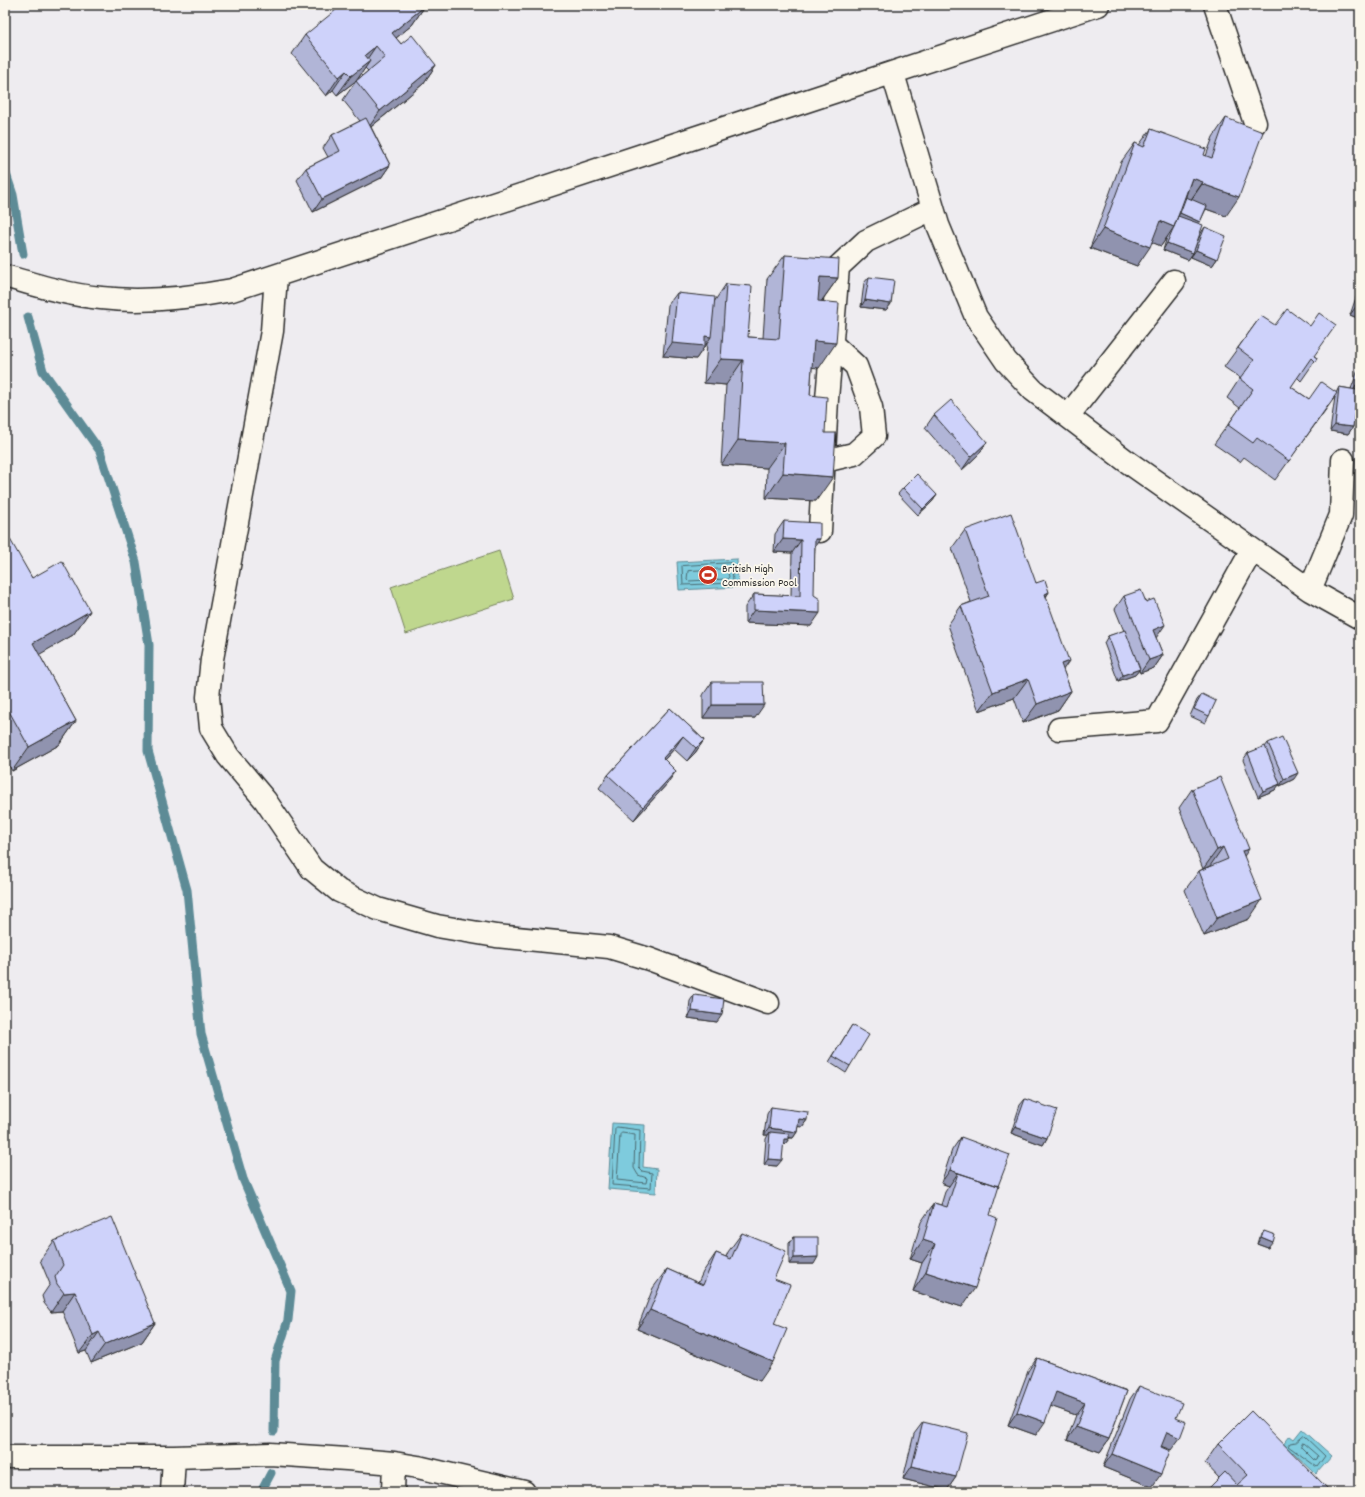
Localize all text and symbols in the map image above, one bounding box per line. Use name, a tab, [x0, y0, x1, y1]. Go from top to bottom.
place label: British High Commission Pool	[722, 561, 797, 592]
sports icon: British High Commission Pool	[697, 564, 719, 586]

